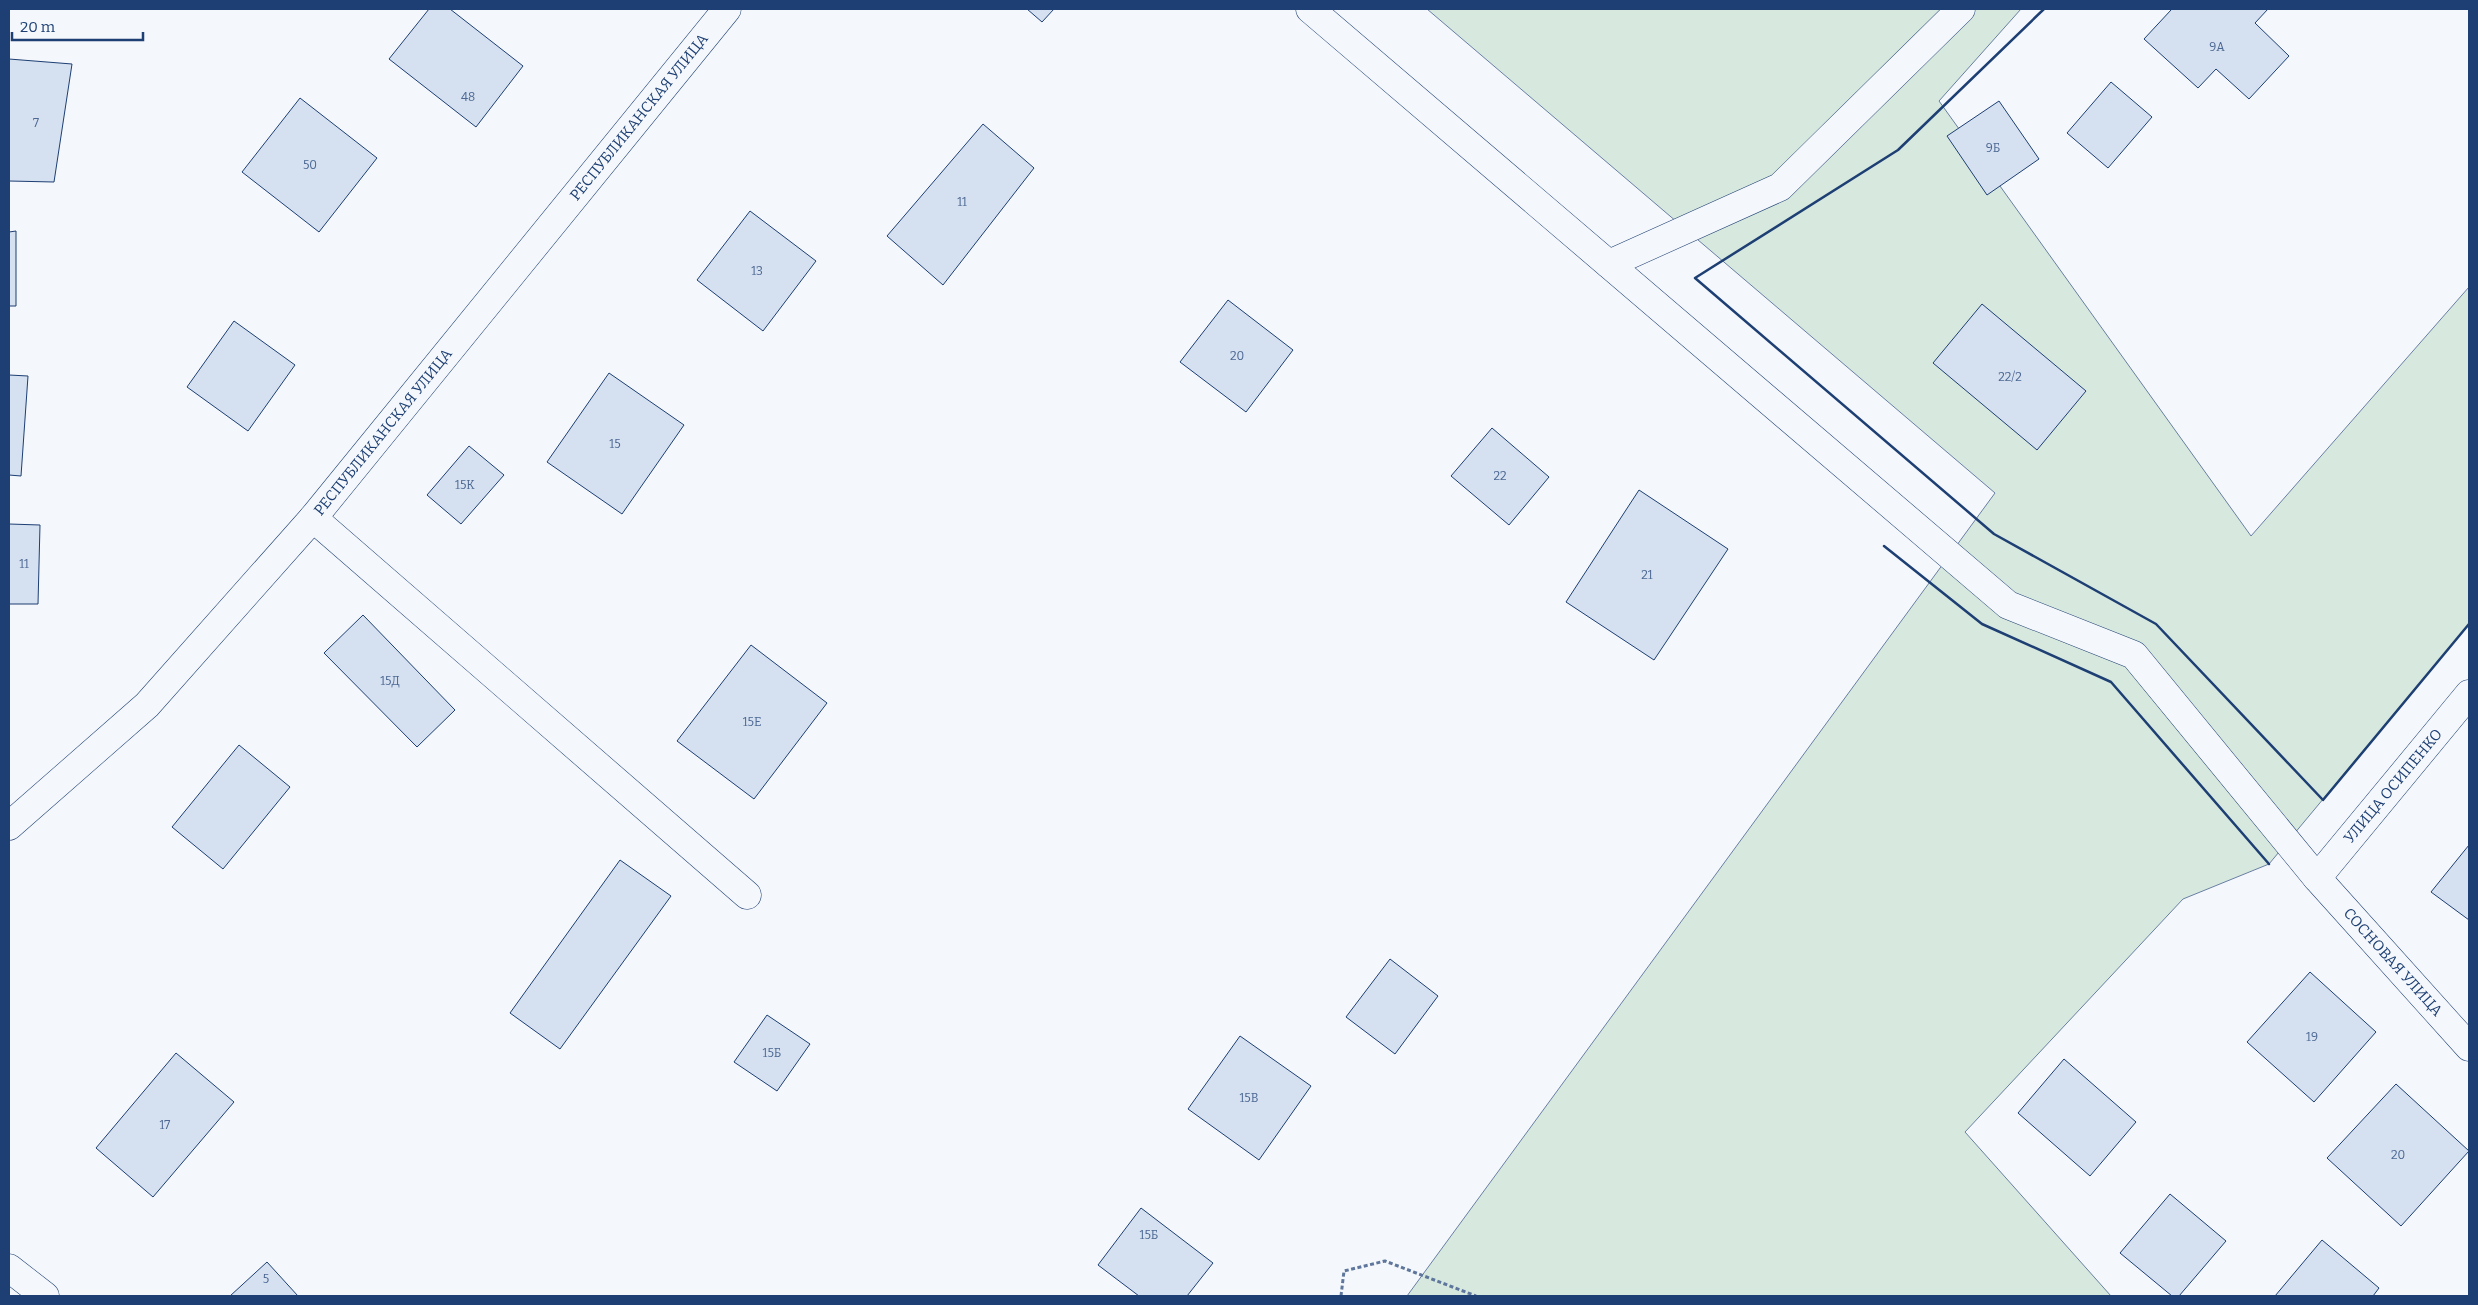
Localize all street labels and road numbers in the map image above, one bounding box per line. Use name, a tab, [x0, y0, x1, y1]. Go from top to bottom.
street label: РЕСПУБЛИКАНСКАЯ УЛИЦА	[566, 30, 712, 204]
street label: РЕСПУБЛИКАНСКАЯ УЛИЦА	[310, 345, 456, 519]
street label: УЛИЦА ОСИПЕНКО	[2340, 725, 2446, 847]
street label: СОСНОВАЯ УЛИЦА	[2340, 904, 2447, 1020]

